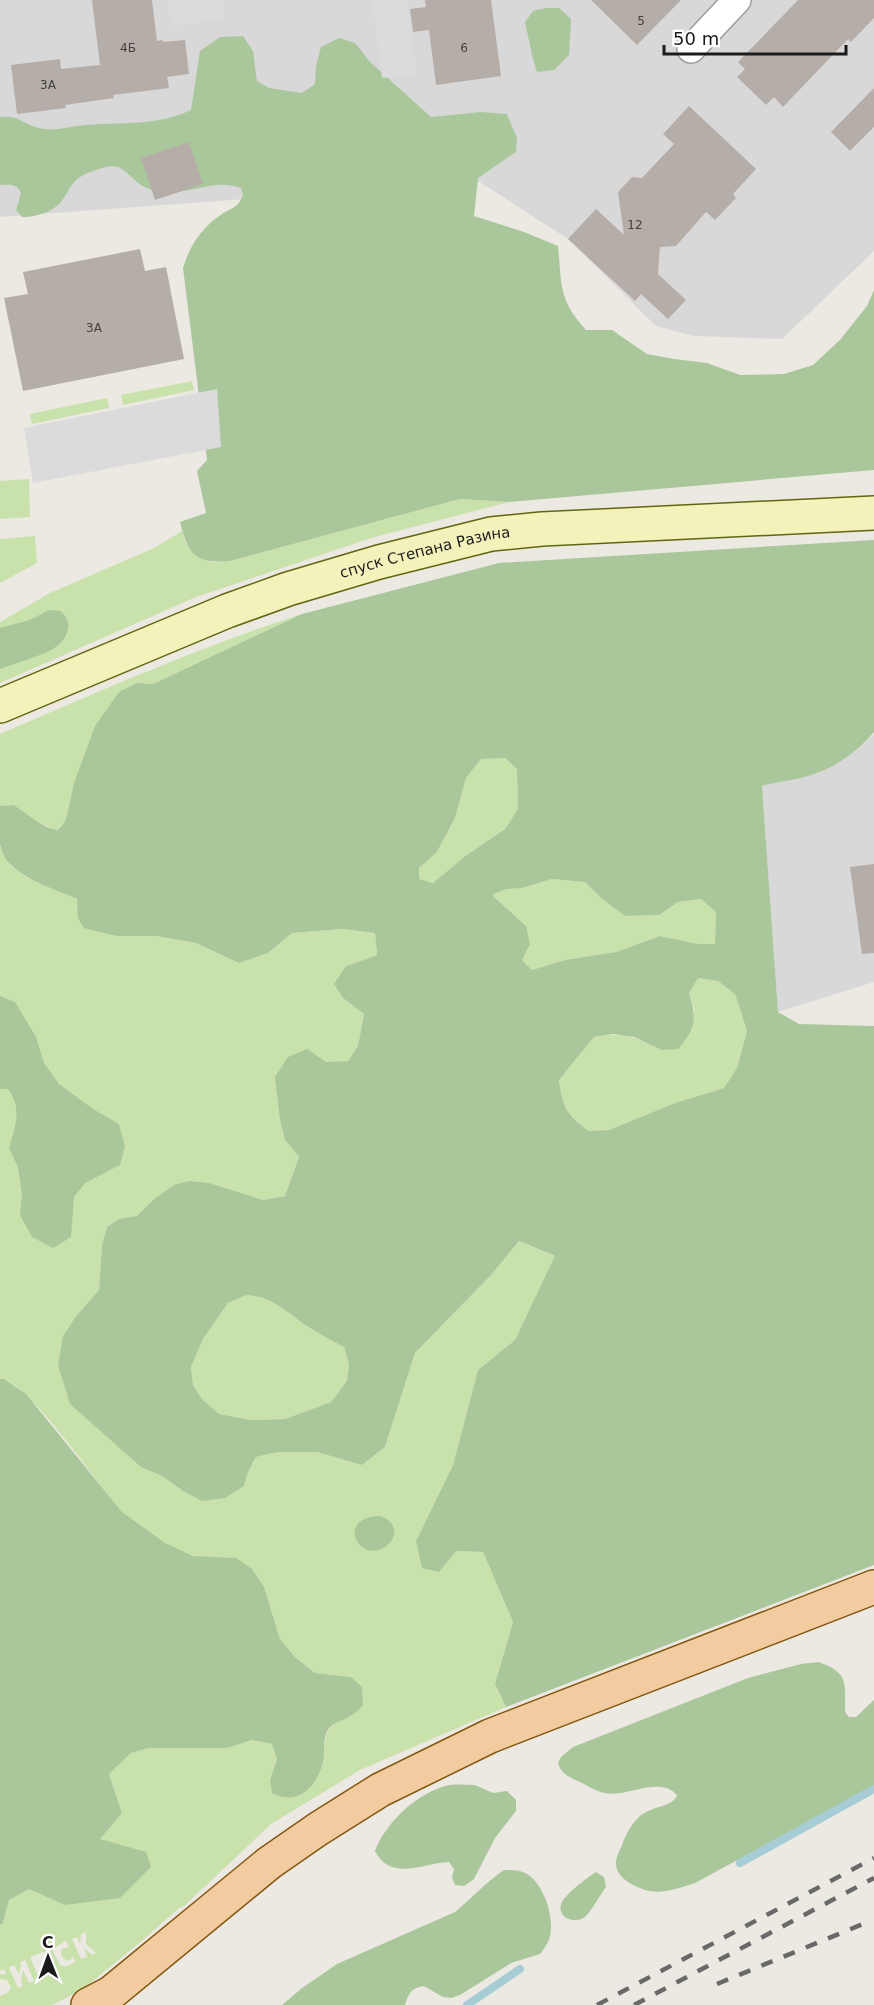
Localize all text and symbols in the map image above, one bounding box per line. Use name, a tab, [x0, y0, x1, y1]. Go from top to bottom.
house number: 5	[637, 14, 645, 28]
scale bar	[664, 18, 846, 56]
text: 50 m	[673, 28, 719, 49]
house number: 4Б	[120, 41, 136, 55]
house number: 6	[460, 41, 468, 55]
house number: 3А	[40, 78, 57, 92]
house number: 12	[627, 218, 643, 232]
house number: 3А	[86, 321, 103, 335]
street label: спуск Степана Разина	[338, 523, 511, 582]
north arrow	[18, 1927, 78, 1987]
text: С	[42, 1933, 54, 1952]

